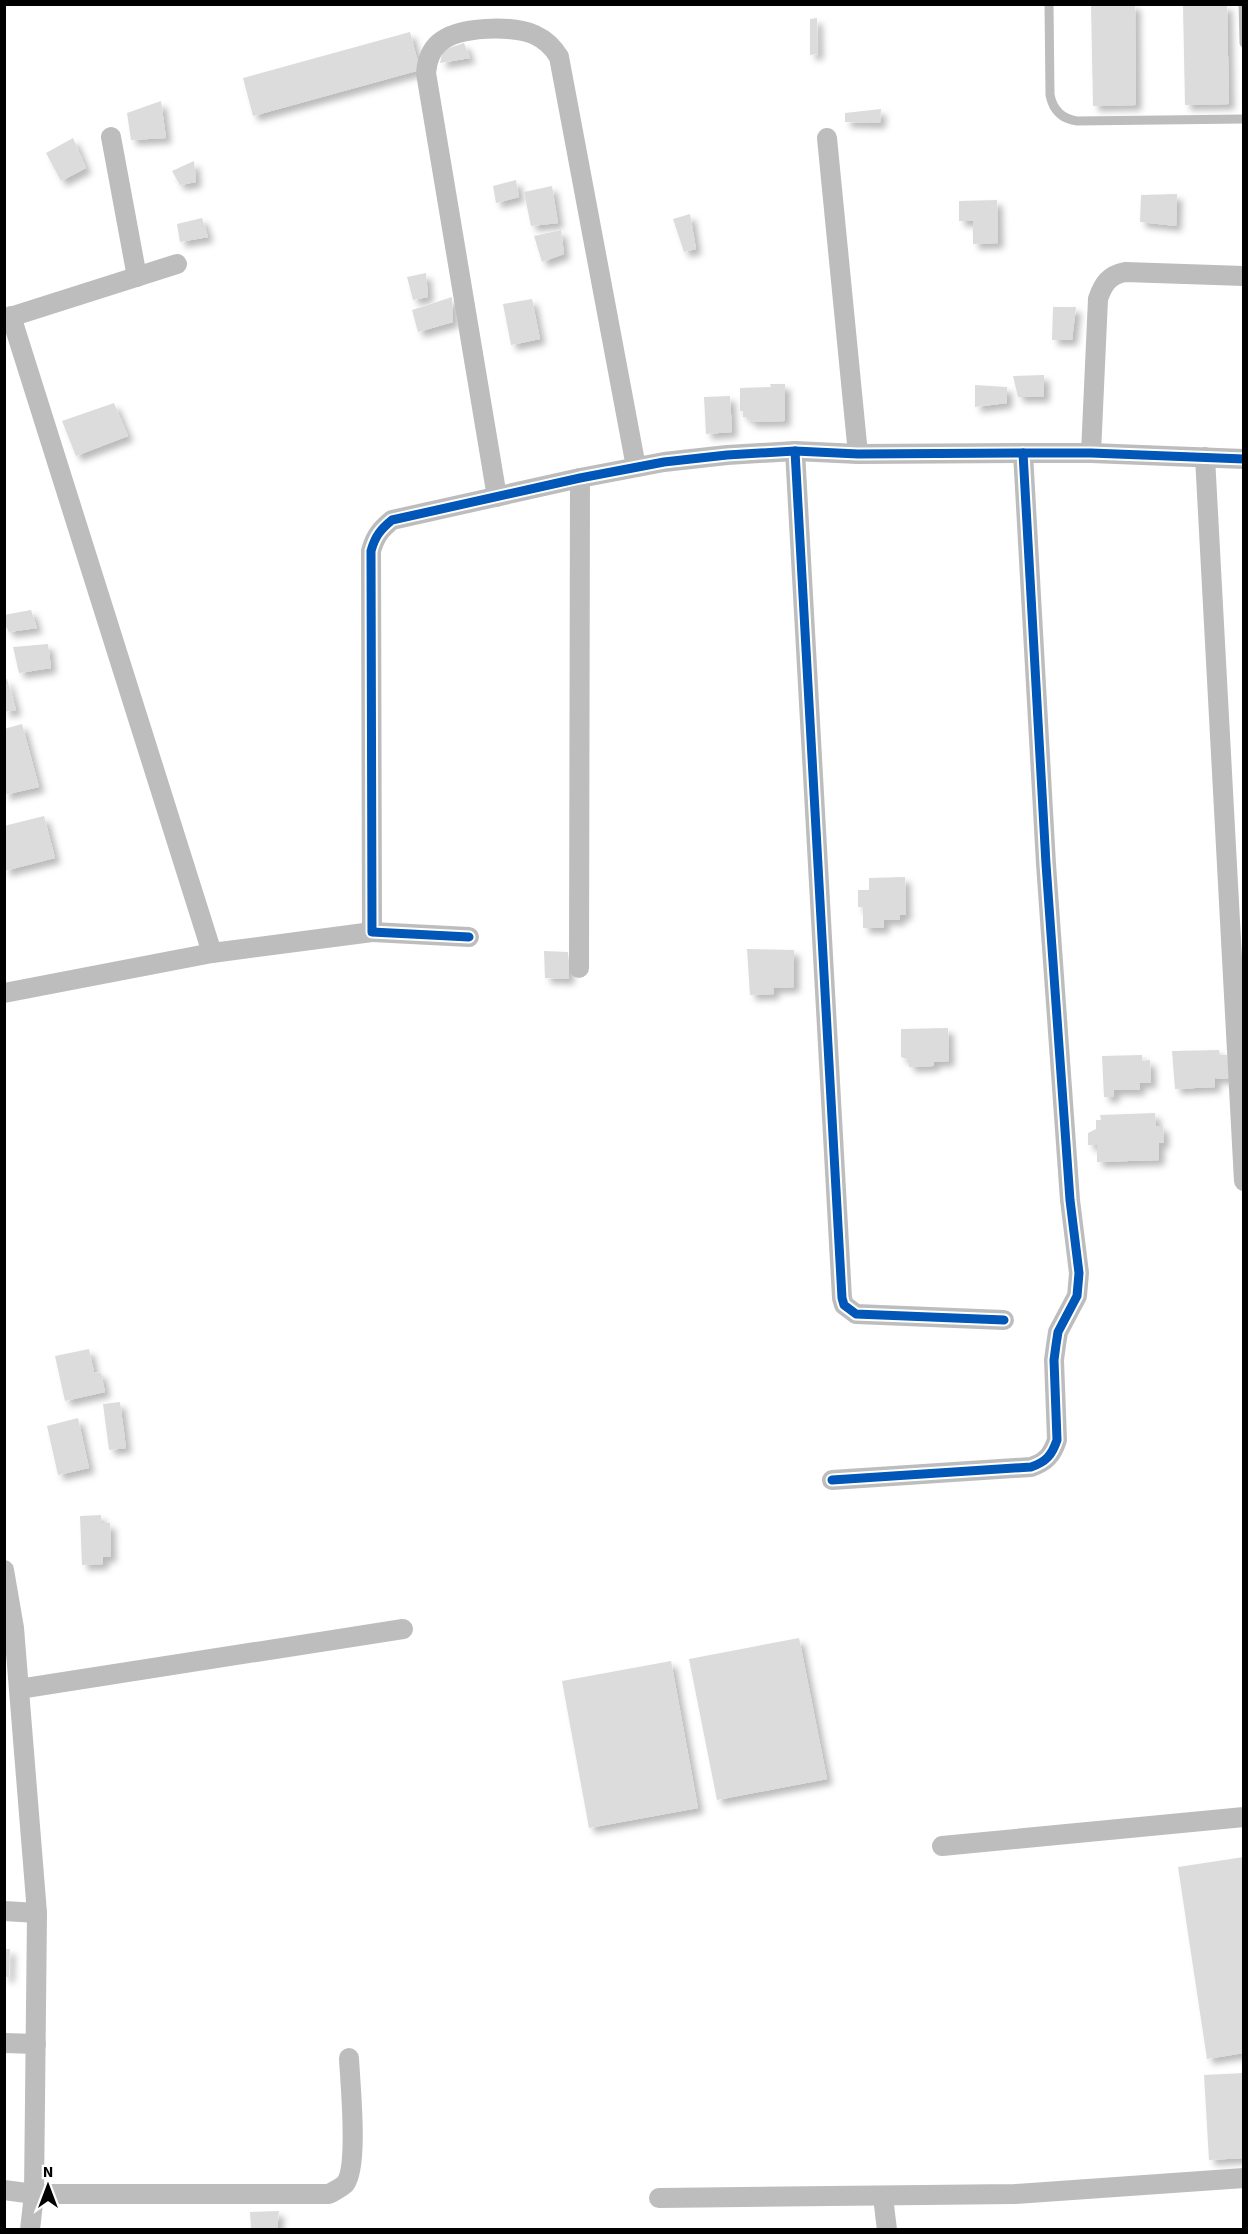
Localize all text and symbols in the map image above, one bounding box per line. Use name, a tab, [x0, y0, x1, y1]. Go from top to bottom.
north arrow	[18, 2156, 78, 2216]
text: N	[43, 2161, 53, 2183]

